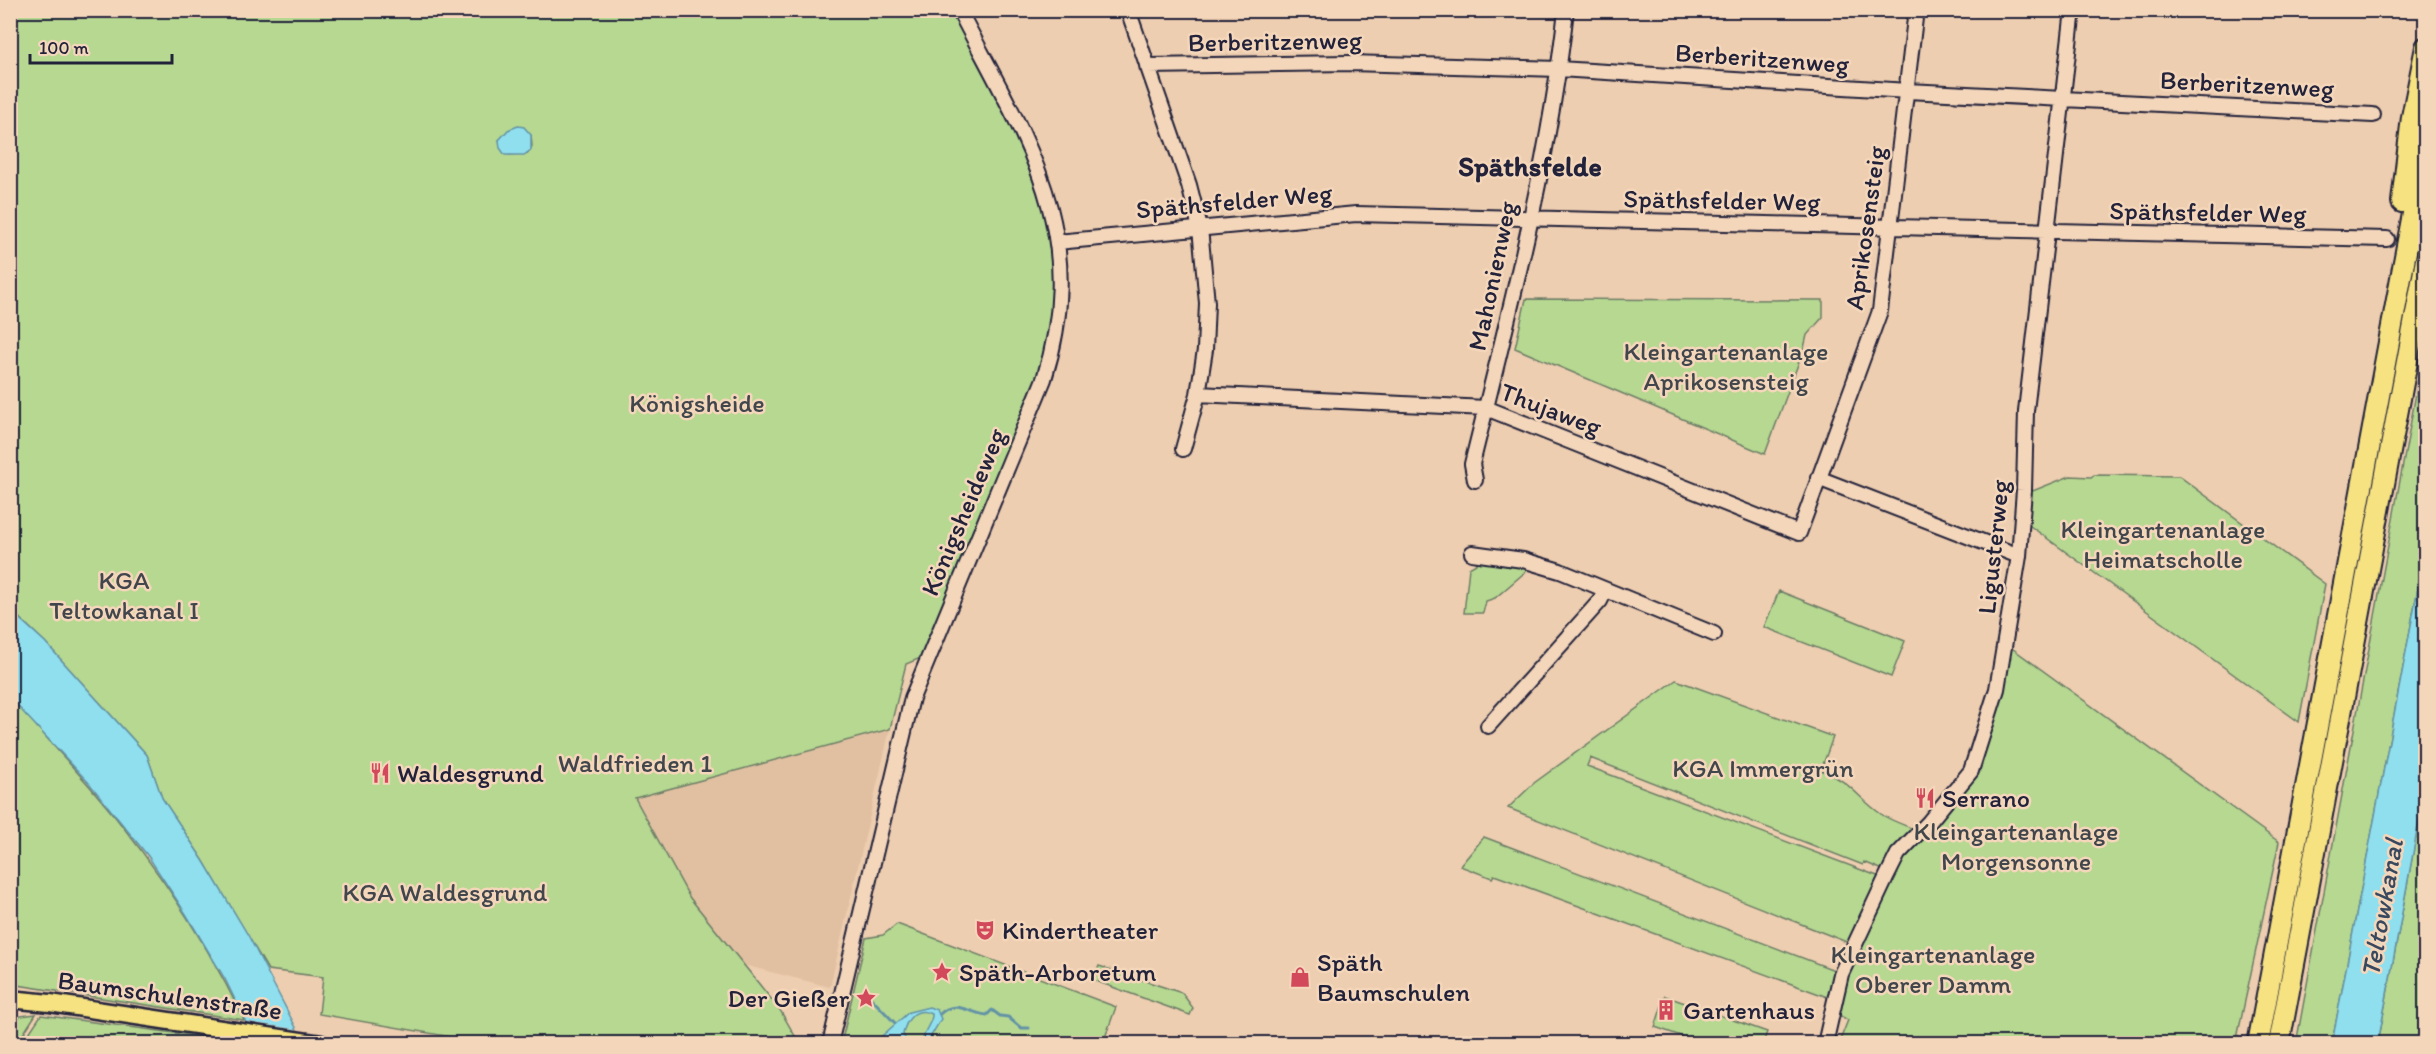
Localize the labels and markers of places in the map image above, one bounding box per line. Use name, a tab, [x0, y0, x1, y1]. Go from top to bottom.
place label: Waldesgrund	[397, 757, 544, 789]
restaurant icon: Waldesgrund	[368, 761, 392, 785]
place label: Serrano	[1942, 782, 2030, 814]
restaurant icon: Serrano	[1913, 786, 1937, 810]
place label: Kindertheater	[1002, 914, 1159, 946]
theatre icon: Kindertheater	[973, 918, 997, 942]
place label: Späth Baumschulen	[1317, 946, 1470, 1008]
place label: Späth-Arboretum	[959, 956, 1157, 988]
place icon: Späth-Arboretum	[930, 960, 954, 984]
shop icon: Späth Baumschulen	[1288, 965, 1312, 989]
place label: Der Gießer	[727, 982, 850, 1014]
place icon: Der Gießer	[854, 986, 878, 1010]
place label: Gartenhaus	[1683, 994, 1815, 1026]
building icon: Gartenhaus	[1654, 998, 1678, 1022]

